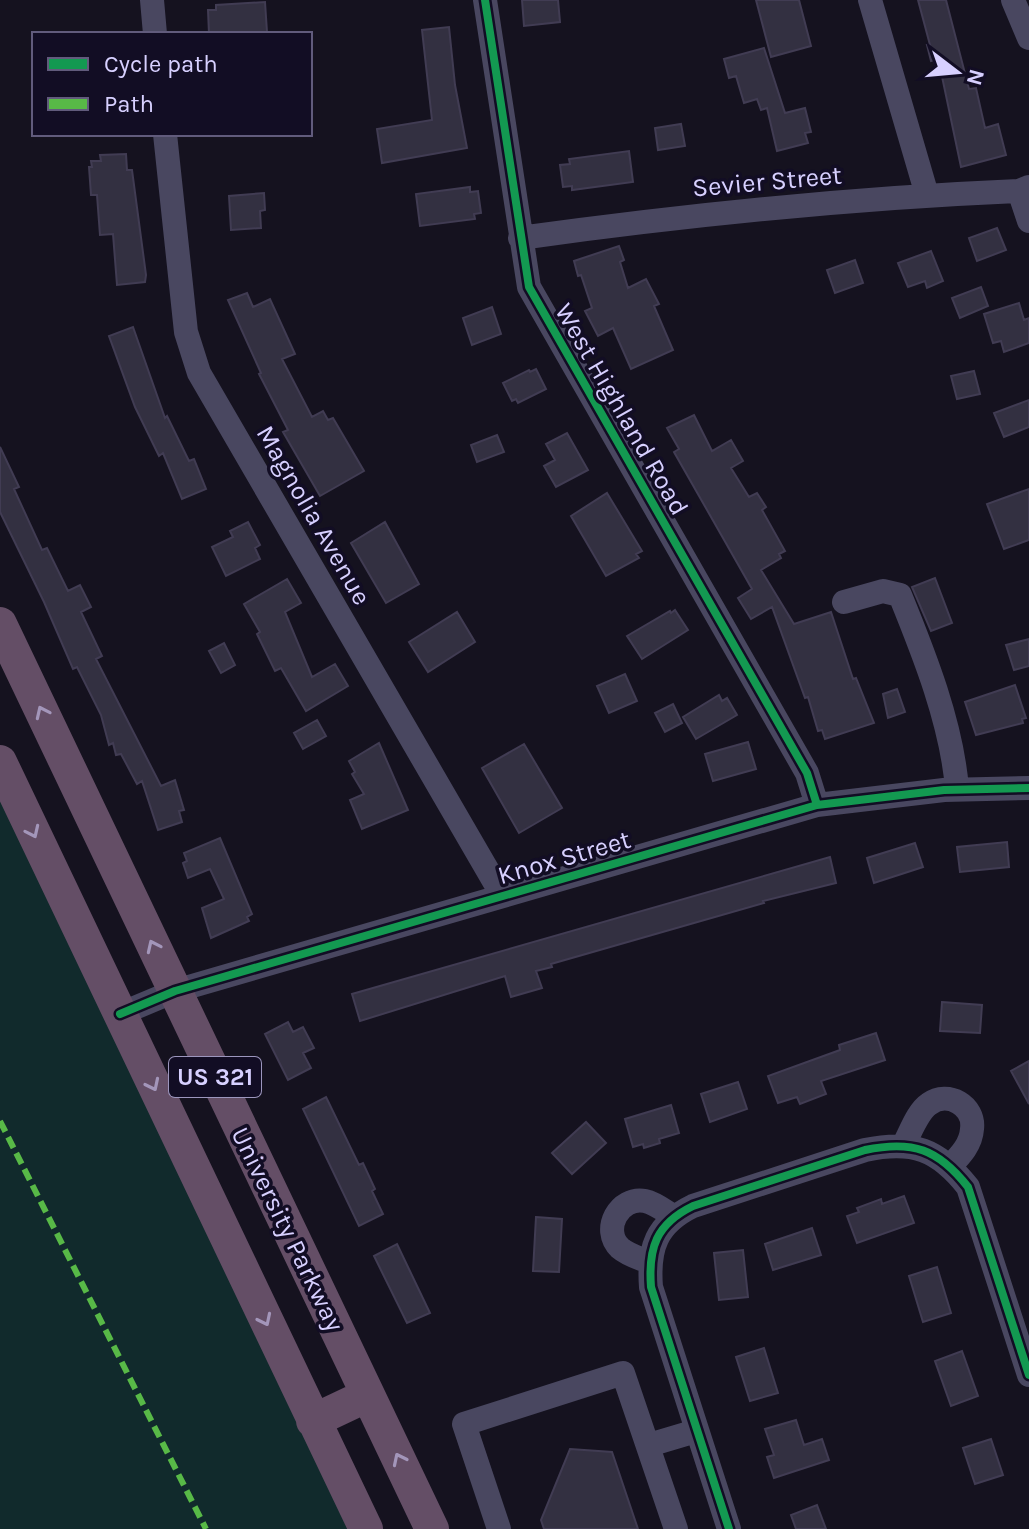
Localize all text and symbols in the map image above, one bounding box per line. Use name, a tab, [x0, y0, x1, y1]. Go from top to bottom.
legend	[32, 32, 312, 136]
north arrow	[917, 32, 997, 112]
text: Cycle path	[104, 50, 218, 78]
text: N	[961, 66, 990, 88]
text: Path	[104, 90, 154, 118]
street label: Sevier Street	[691, 159, 843, 203]
street label: West Highland Road	[548, 298, 695, 521]
street label: Magnolia Avenue	[250, 420, 377, 610]
one-way arrow	[36, 705, 52, 720]
one-way arrow	[23, 824, 39, 838]
street label: Knox Street	[494, 824, 634, 891]
one-way arrow	[147, 940, 163, 955]
road number: US 321	[169, 1057, 261, 1097]
one-way arrow	[143, 1076, 159, 1091]
street label: University Parkway	[225, 1122, 351, 1337]
one-way arrow	[255, 1311, 271, 1326]
one-way arrow	[393, 1452, 409, 1467]

